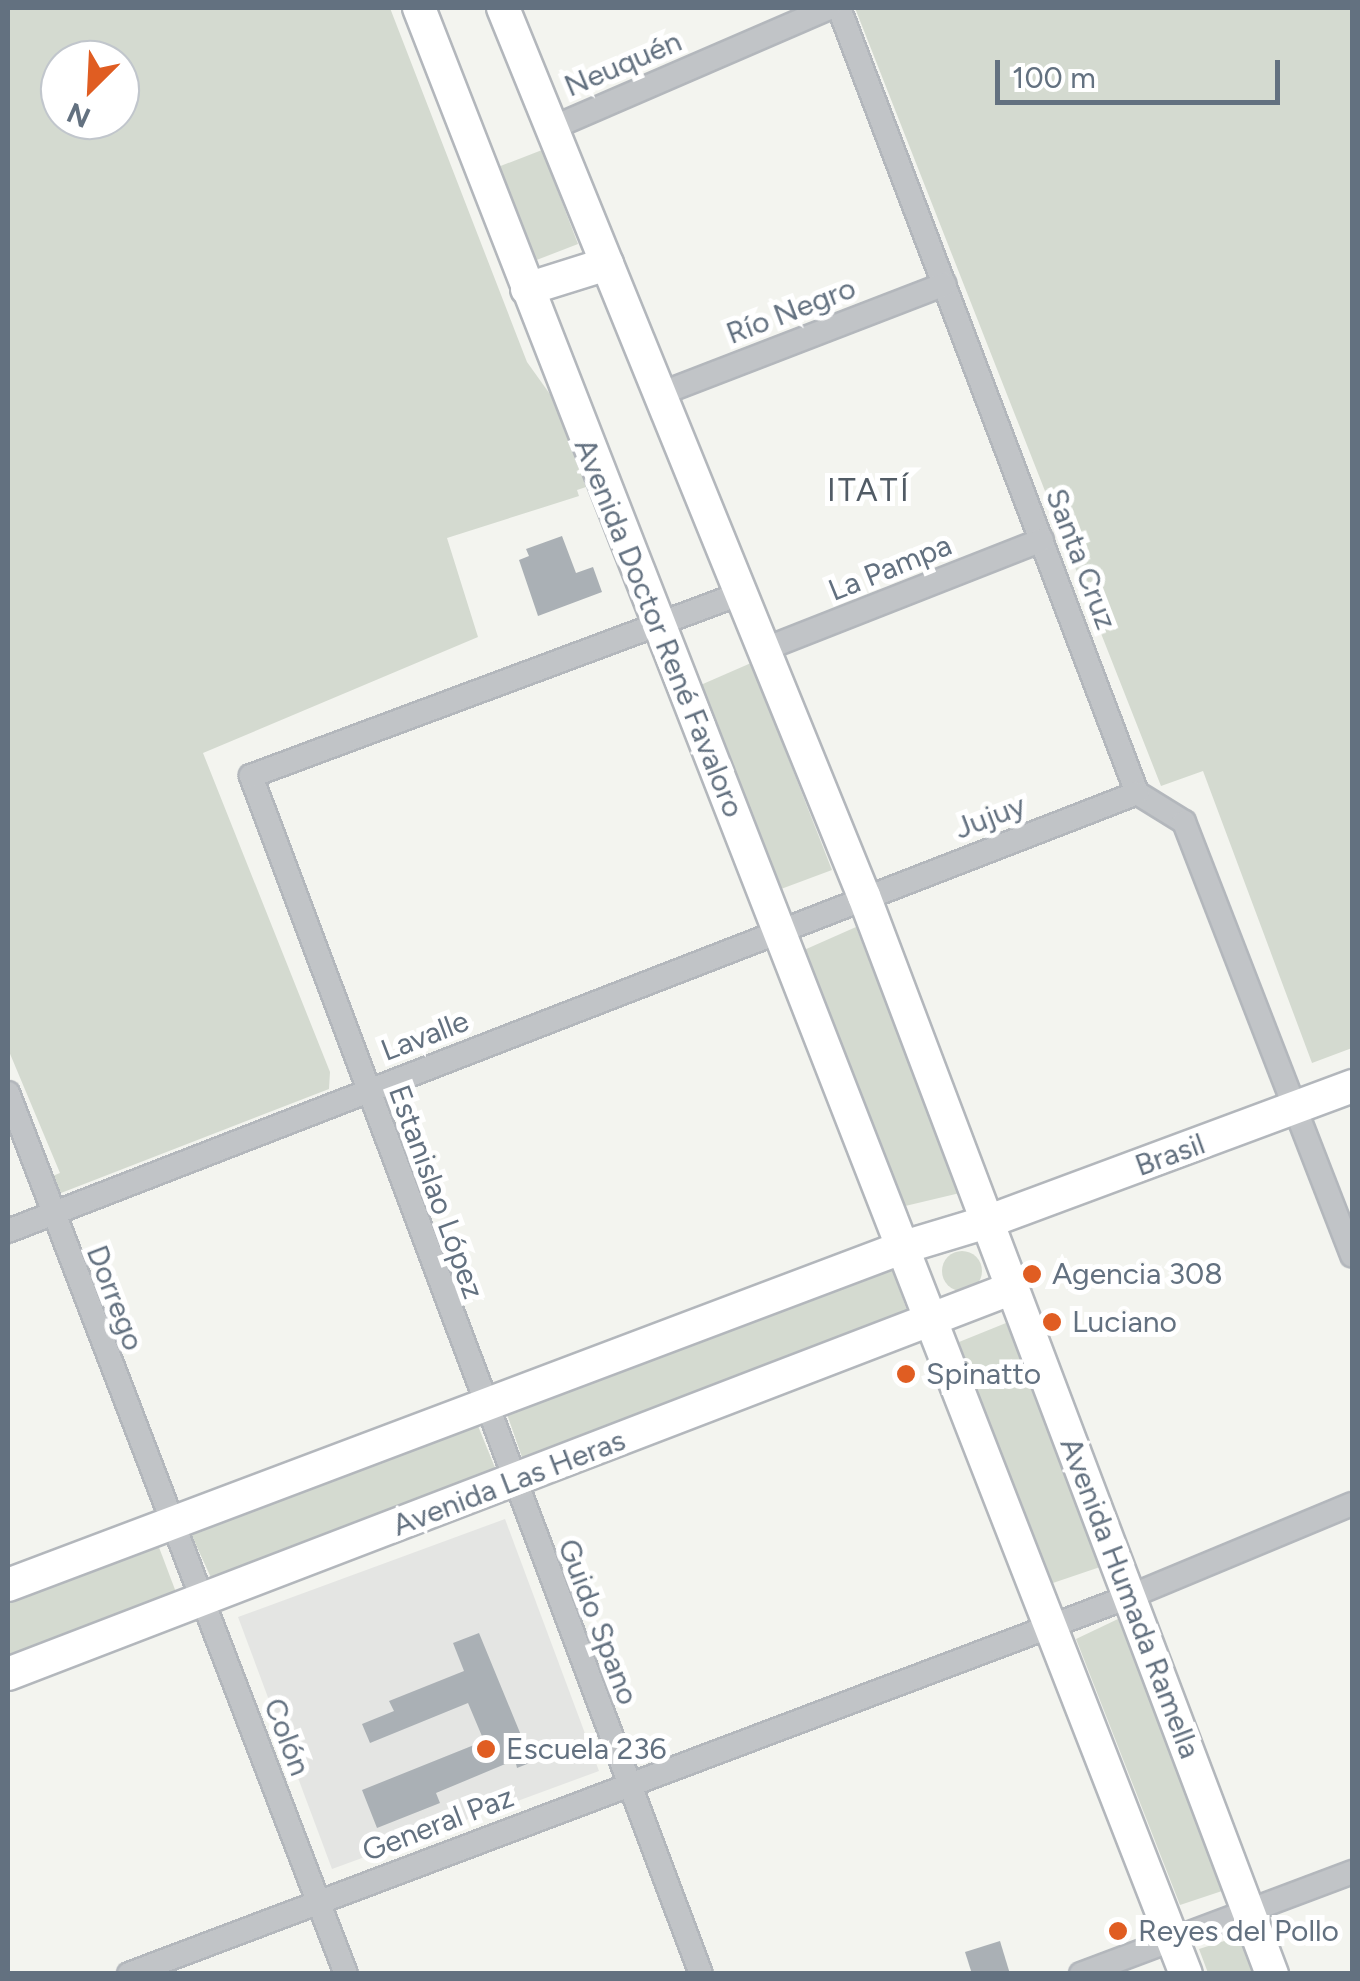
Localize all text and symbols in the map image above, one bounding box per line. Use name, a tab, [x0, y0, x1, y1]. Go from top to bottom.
street label: Neuquén	[559, 23, 687, 105]
north arrow	[40, 40, 140, 140]
scale bar	[1000, 40, 1285, 102]
text: 100 m	[1012, 59, 1096, 96]
text: N	[62, 96, 95, 136]
street label: Río Negro	[721, 270, 861, 352]
street label: Avenida Doctor René Favaloro	[566, 433, 752, 823]
district label: ITATÍ	[827, 471, 911, 509]
street label: Santa Cruz	[1038, 484, 1124, 634]
street label: La Pampa	[823, 527, 957, 609]
street label: Jujuy	[950, 787, 1030, 847]
street label: Lavalle	[376, 1003, 474, 1069]
street label: Estanislao López	[381, 1080, 491, 1304]
street label: Brasil	[1130, 1126, 1210, 1184]
street label: Dorrego	[79, 1240, 151, 1356]
place label: Agencia 308	[1052, 1256, 1223, 1292]
marker: Agencia 308	[1021, 1263, 1043, 1285]
place label: Luciano	[1072, 1304, 1177, 1340]
marker: Luciano	[1041, 1311, 1063, 1333]
place label: Spinatto	[926, 1356, 1041, 1392]
marker: Spinatto	[895, 1363, 917, 1385]
street label: Avenida Las Heras	[388, 1422, 630, 1544]
street label: Avenida Humada Ramella	[1052, 1433, 1208, 1763]
street label: Guido Spano	[550, 1534, 646, 1710]
street label: Colón	[256, 1693, 318, 1781]
place label: Escuela 236	[506, 1731, 666, 1767]
marker: Escuela 236	[475, 1738, 497, 1760]
street label: General Paz	[357, 1779, 519, 1869]
place label: Reyes del Pollo	[1138, 1913, 1339, 1949]
marker: Reyes del Pollo	[1107, 1920, 1129, 1942]

